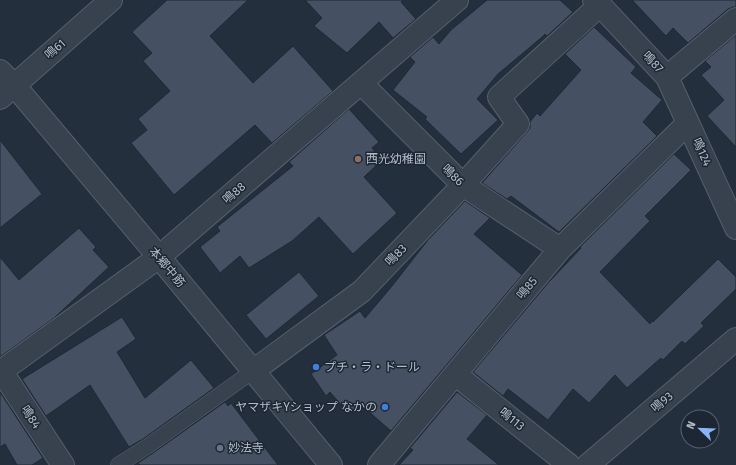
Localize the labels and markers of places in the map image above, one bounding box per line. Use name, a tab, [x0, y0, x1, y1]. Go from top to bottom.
place label: 西光幼稚園	[366, 152, 426, 166]
marker: 西光幼稚園	[353, 154, 363, 164]
place label: プチ・ラ・ドール	[324, 360, 420, 374]
marker: プチ・ラ・ドール	[311, 362, 321, 372]
place label: ヤマザキYショップ なかの	[235, 400, 377, 414]
marker: ヤマザキYショップ なかの	[380, 402, 390, 412]
place label: 妙法寺	[228, 441, 264, 455]
marker: 妙法寺	[215, 443, 225, 453]

